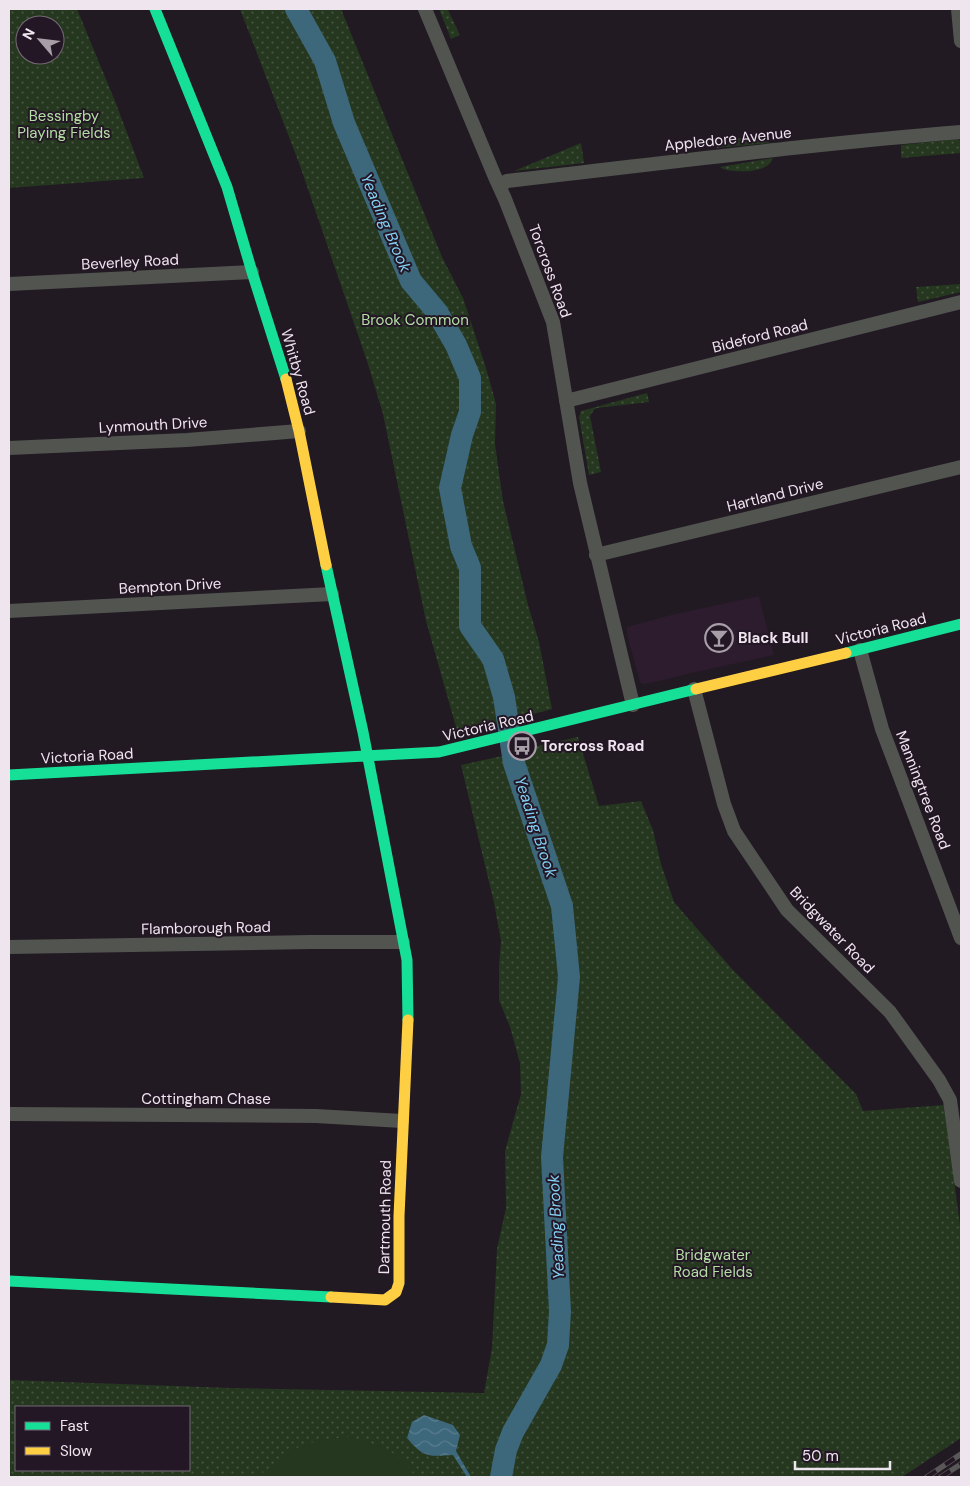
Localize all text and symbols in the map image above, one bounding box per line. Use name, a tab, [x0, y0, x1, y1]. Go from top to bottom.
north arrow	[15, 15, 65, 65]
text: N	[18, 25, 39, 43]
park label: Bessingby Playing Fields	[17, 106, 111, 143]
street label: Appledore Avenue	[663, 122, 793, 156]
water label: Yeading Brook	[356, 171, 416, 276]
street label: Torcross Road	[524, 222, 576, 320]
street label: Beverley Road	[81, 249, 179, 275]
park label: Brook Common	[361, 310, 469, 330]
street label: Bideford Road	[710, 314, 810, 358]
street label: Whitby Road	[276, 327, 320, 417]
street label: Lynmouth Drive	[98, 412, 208, 438]
street label: Hartland Drive	[725, 473, 825, 517]
street label: Bempton Drive	[118, 573, 222, 599]
street label: Victoria Road	[834, 608, 928, 650]
bar icon: Black Bull	[704, 623, 734, 653]
place label: Black Bull	[738, 628, 809, 648]
street label: Victoria Road	[441, 706, 535, 746]
street label: Manningtree Road	[891, 728, 955, 852]
bus stop icon: Torcross Road	[507, 731, 537, 761]
place label: Torcross Road	[541, 736, 644, 756]
street label: Victoria Road	[40, 744, 134, 768]
water label: Yeading Brook	[510, 774, 562, 881]
street label: Bridgwater Road	[785, 882, 879, 978]
street label: Flamborough Road	[141, 917, 271, 939]
street label: Cottingham Chase	[141, 1089, 271, 1109]
street label: Dartmouth Road	[374, 1160, 396, 1274]
water label: Yeading Brook	[543, 1173, 569, 1280]
park label: Bridgwater Road Fields	[673, 1245, 753, 1282]
legend	[15, 1406, 190, 1471]
text: Fast	[60, 1416, 89, 1436]
scale bar	[795, 1438, 890, 1470]
text: Slow	[60, 1441, 93, 1461]
text: 50 m	[802, 1446, 839, 1466]

